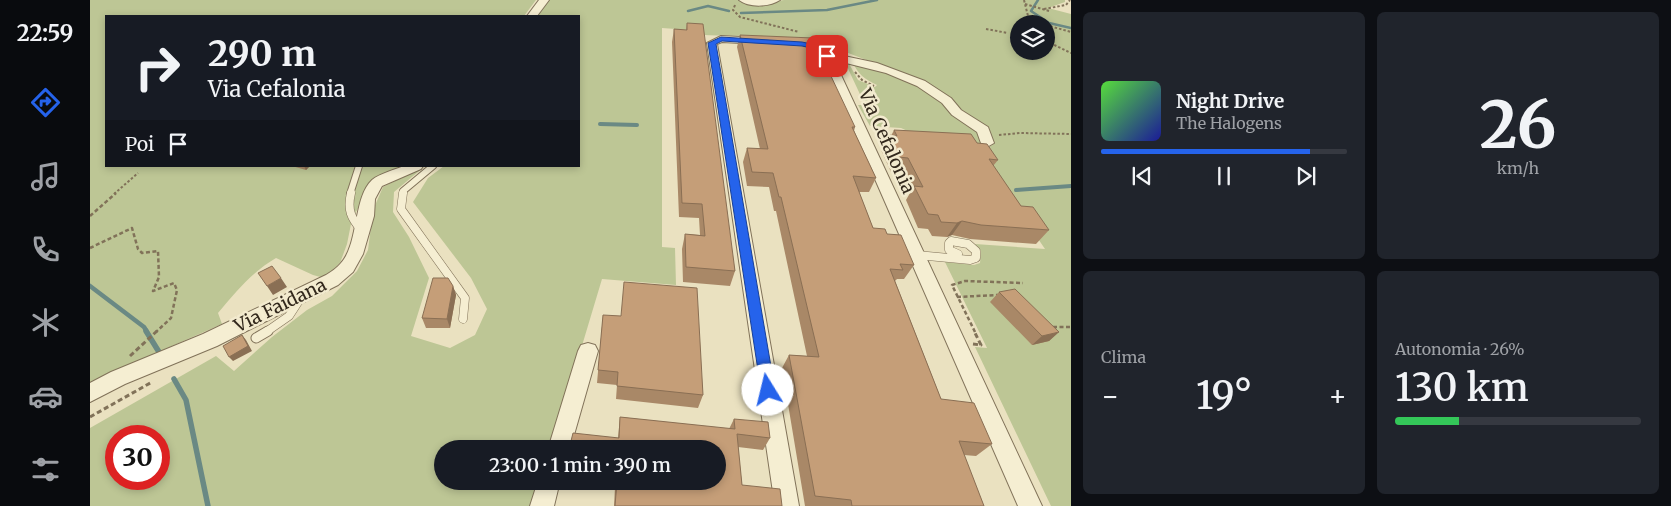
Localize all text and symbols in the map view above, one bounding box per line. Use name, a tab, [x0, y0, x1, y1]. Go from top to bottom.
map controls	[1010, 15, 1055, 60]
button: layers	[1010, 15, 1055, 60]
text: 22:59	[17, 19, 73, 47]
text: 290 m	[208, 32, 316, 76]
icon: right	[125, 35, 190, 100]
pin	[806, 35, 848, 77]
icon: arrive	[813, 42, 841, 70]
text: Via Cefalonia	[208, 75, 346, 103]
street label: Via Cefalonia	[853, 84, 921, 197]
text: 26	[1479, 84, 1557, 166]
icon: directions	[28, 85, 63, 120]
text: Night Drive	[1176, 89, 1284, 113]
text: The Halogens	[1176, 113, 1282, 133]
icon: arrive	[164, 130, 192, 158]
text: Poi	[125, 132, 154, 156]
text: km/h	[1497, 158, 1539, 178]
icon: music	[28, 159, 63, 194]
icon: previous	[1128, 162, 1156, 190]
icon: pause	[1210, 162, 1238, 190]
icon: next	[1292, 162, 1320, 190]
icon: phone	[28, 232, 63, 267]
street label: Via Faidana	[229, 273, 330, 338]
icon: climate	[28, 305, 63, 340]
text: Autonomia · 26%	[1395, 339, 1525, 359]
text: Clima	[1101, 347, 1146, 367]
position arrow	[741, 363, 793, 415]
text: 130 km	[1395, 364, 1529, 411]
text: 19°	[1196, 372, 1252, 419]
text: −	[1101, 378, 1120, 414]
text: +	[1328, 378, 1347, 414]
icon: car	[28, 379, 63, 414]
speed limit sign: 30	[105, 425, 170, 490]
icon: filters	[28, 452, 63, 487]
text: 23:00 · 1 min · 390 m	[489, 453, 671, 477]

